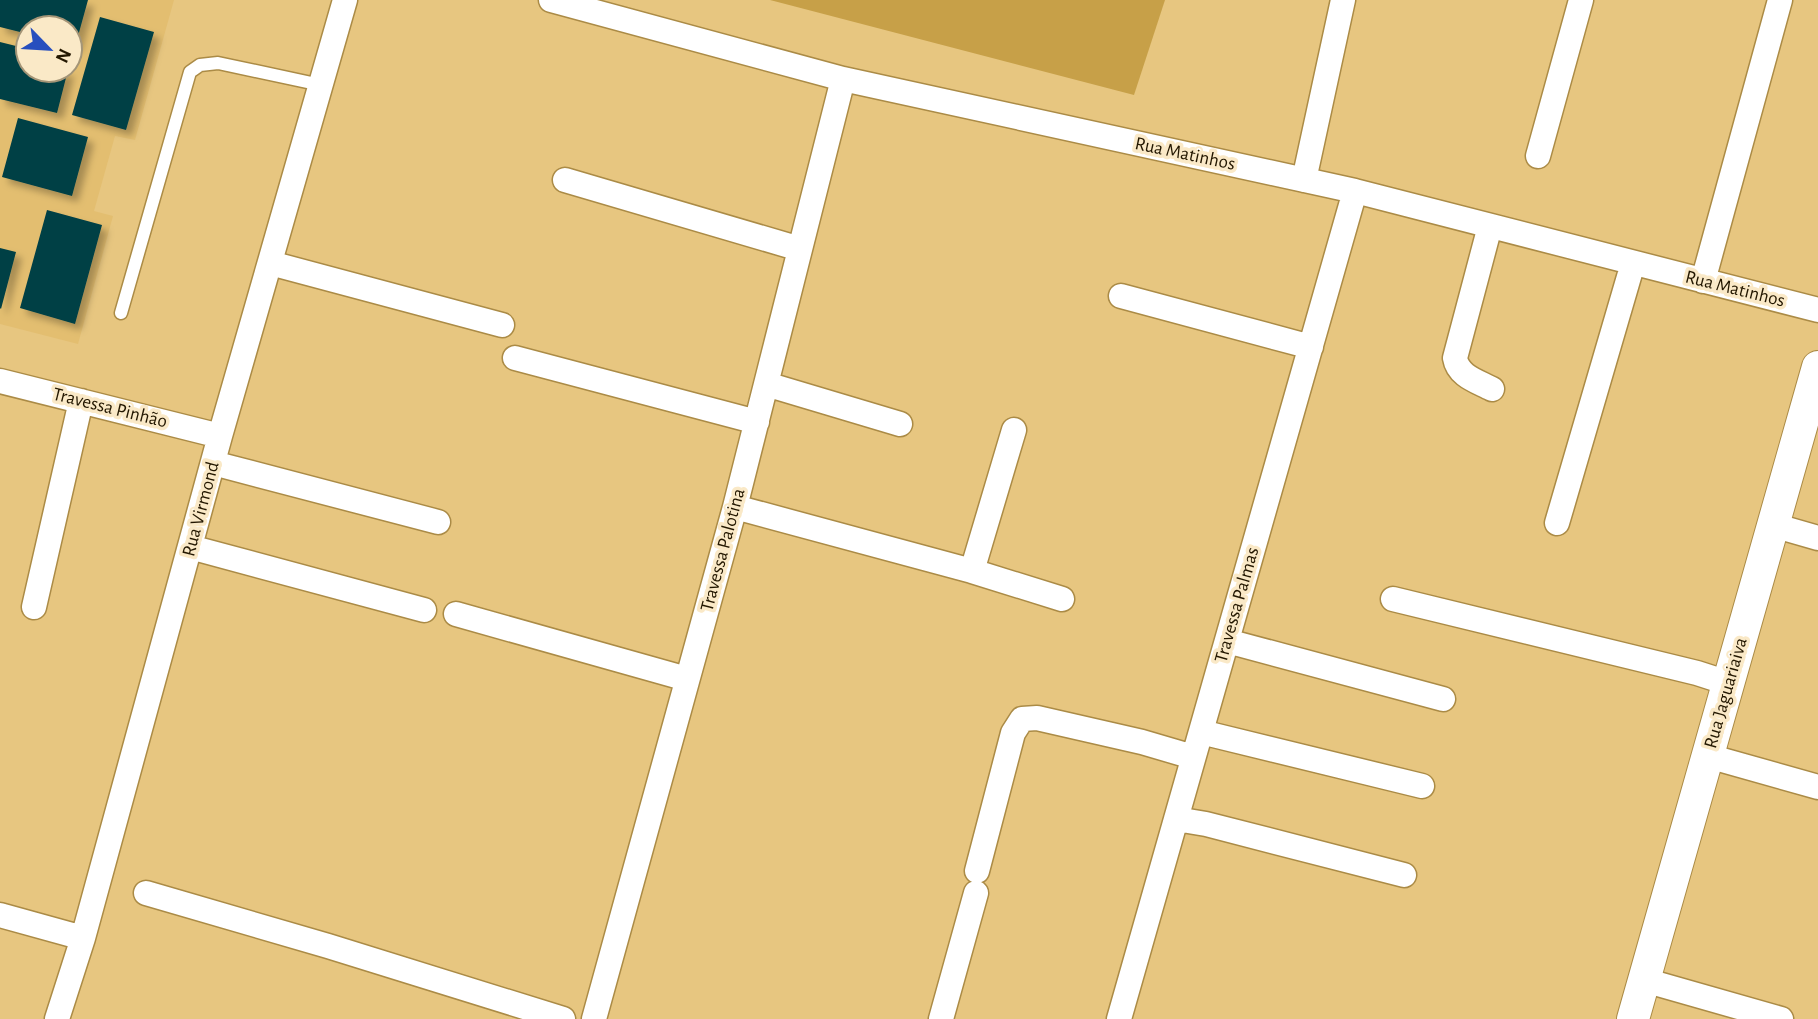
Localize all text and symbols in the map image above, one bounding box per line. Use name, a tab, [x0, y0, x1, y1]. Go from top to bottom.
north arrow	[14, 14, 84, 84]
text: N	[52, 46, 74, 66]
street label: Rua Matinhos	[1133, 134, 1237, 174]
street label: Rua Matinhos	[1683, 267, 1787, 311]
street label: Travessa Pinhão	[51, 385, 169, 431]
street label: Rua Virmond	[179, 459, 223, 558]
street label: Travessa Palotina	[697, 486, 749, 614]
street label: Travessa Palmas	[1211, 545, 1263, 665]
street label: Rua Jaguariaiva	[1701, 635, 1751, 751]

